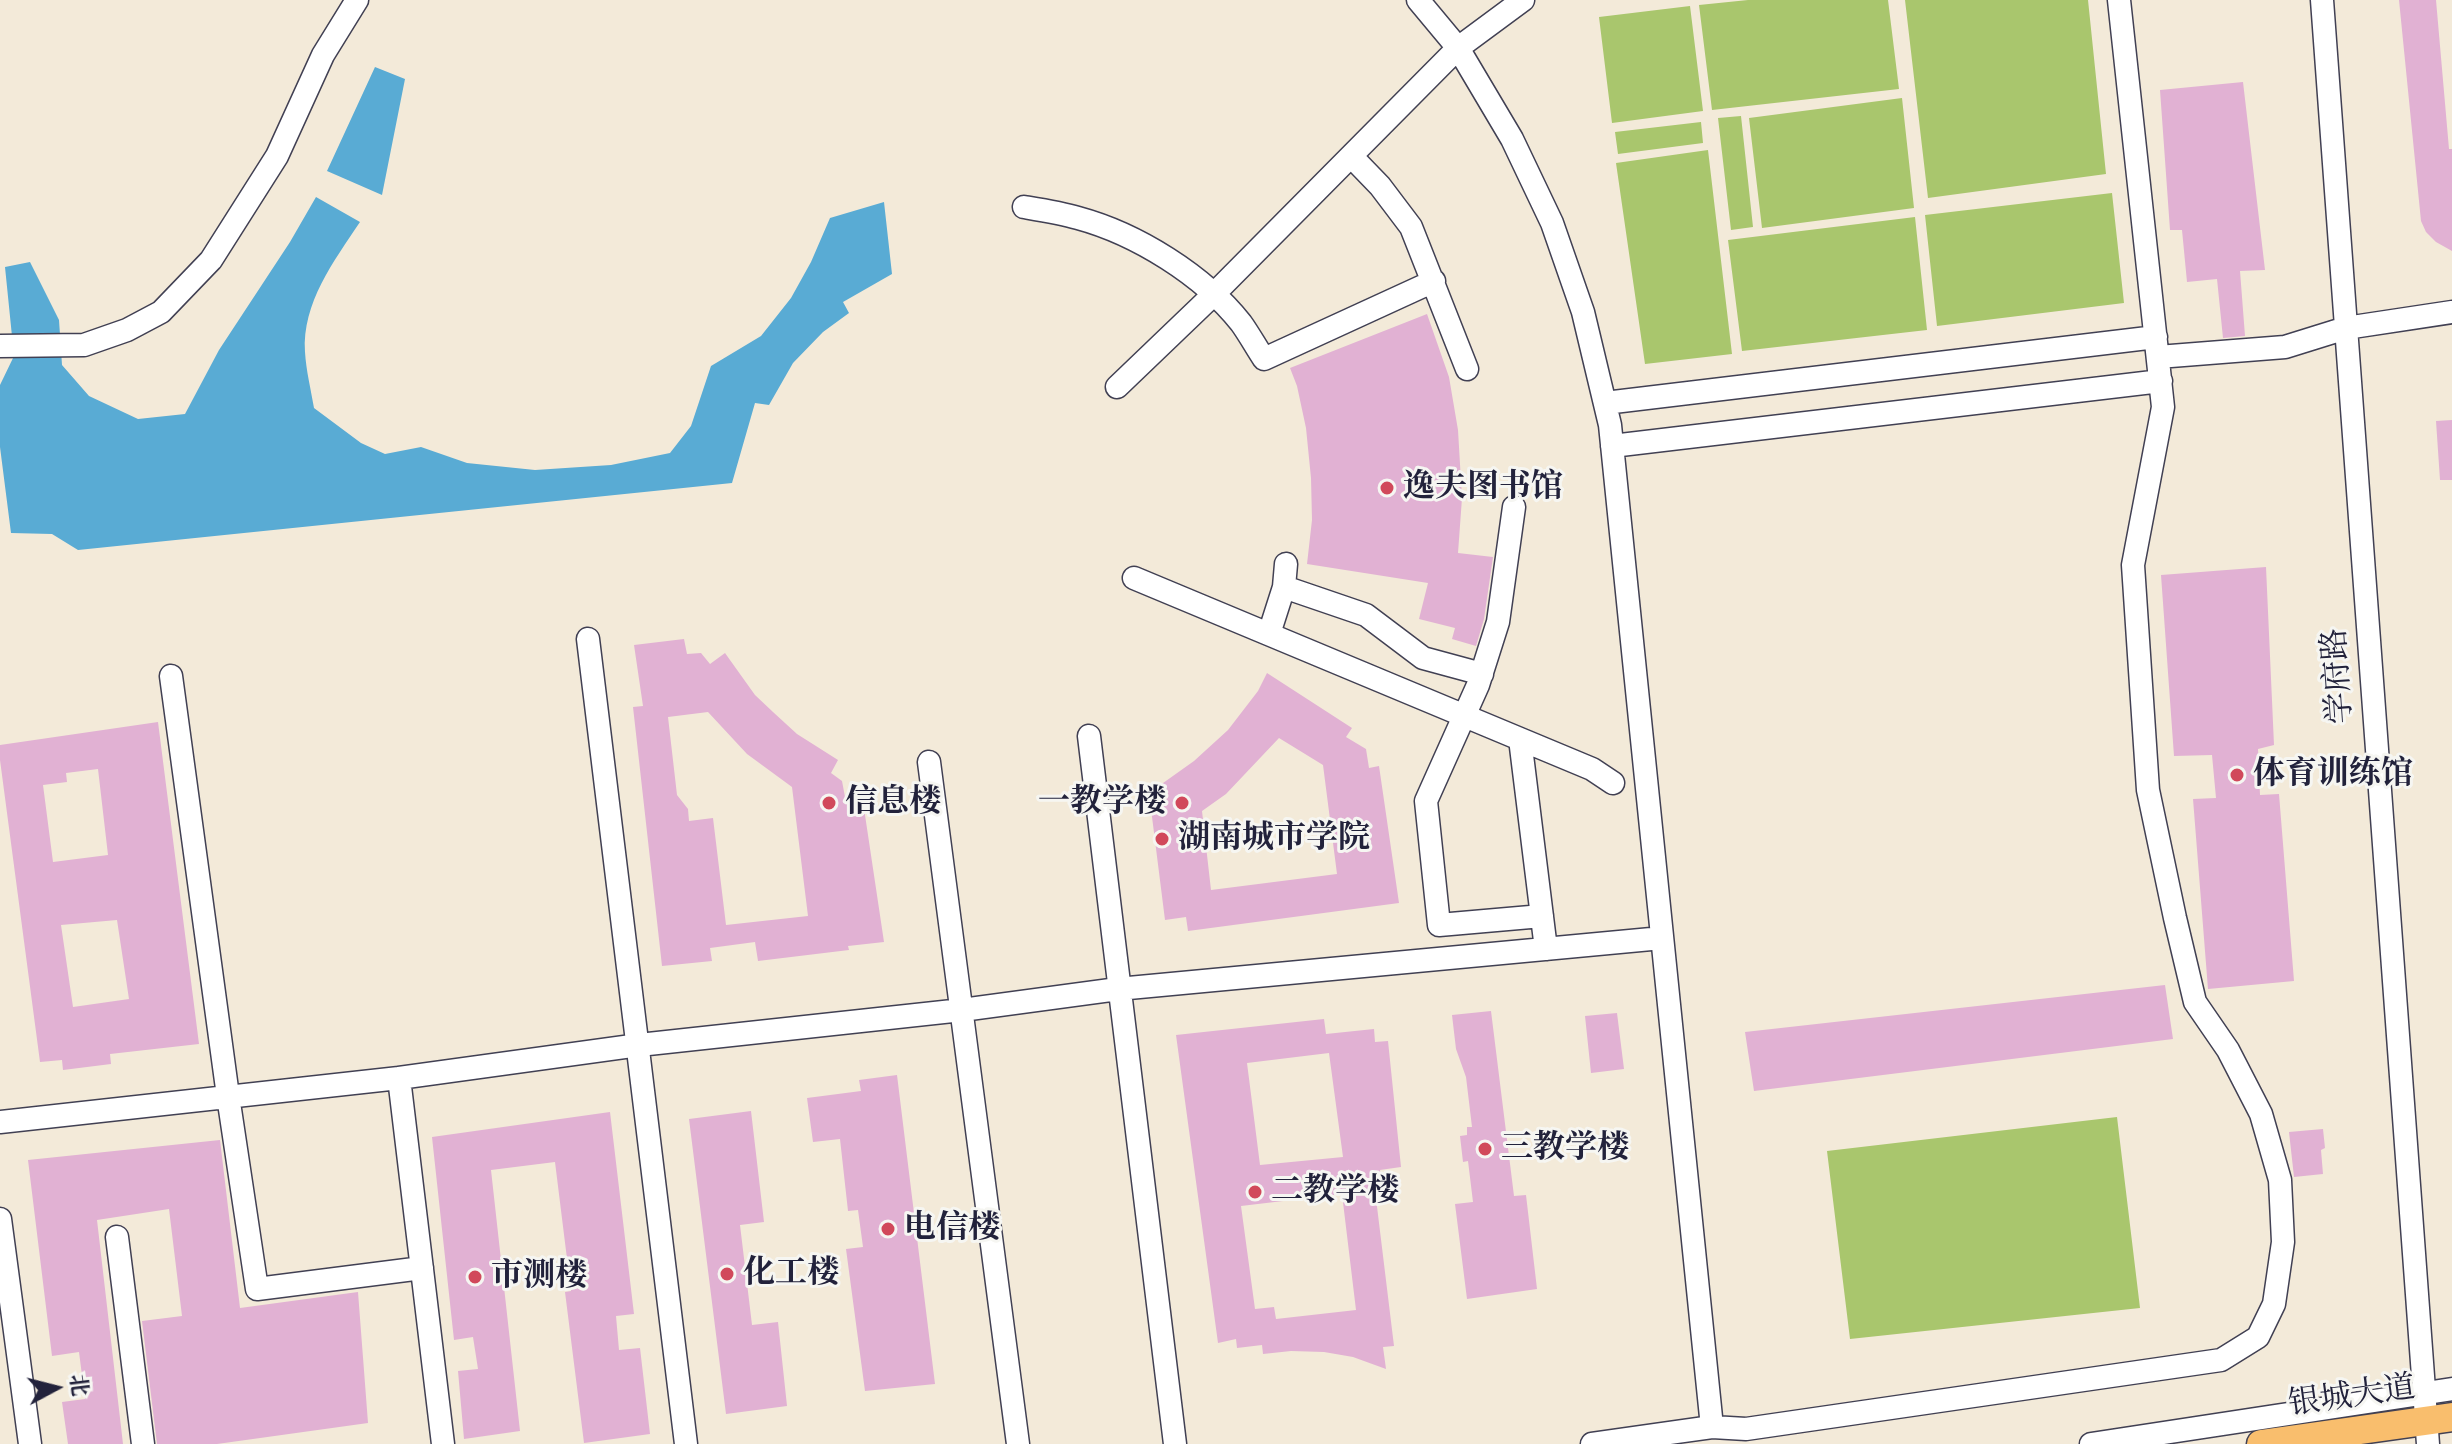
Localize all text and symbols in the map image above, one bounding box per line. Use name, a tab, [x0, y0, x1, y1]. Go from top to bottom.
place label: 逸夫图书馆	[1403, 469, 1563, 507]
marker: 逸夫图书馆	[1378, 479, 1396, 497]
street label: 学府路	[2316, 627, 2362, 725]
place label: 体育训练馆	[2253, 756, 2413, 794]
marker: 体育训练馆	[2228, 766, 2246, 784]
place label: 信息楼	[845, 784, 941, 822]
place label: 一教学楼	[1038, 784, 1166, 822]
marker: 信息楼	[820, 794, 838, 812]
marker: 一教学楼	[1173, 794, 1191, 812]
place label: 湖南城市学院	[1178, 820, 1370, 858]
marker: 湖南城市学院	[1153, 830, 1171, 848]
place label: 三教学楼	[1501, 1130, 1629, 1168]
marker: 三教学楼	[1476, 1140, 1494, 1158]
place label: 二教学楼	[1271, 1173, 1399, 1211]
marker: 二教学楼	[1246, 1183, 1264, 1201]
place label: 电信楼	[904, 1210, 1000, 1248]
marker: 电信楼	[879, 1220, 897, 1238]
place label: 化工楼	[743, 1255, 839, 1293]
place label: 市测楼	[491, 1258, 587, 1296]
marker: 化工楼	[718, 1265, 736, 1283]
marker: 市测楼	[466, 1268, 484, 1286]
north arrow	[16, 1348, 96, 1428]
street label: 银城大道	[2286, 1369, 2418, 1425]
text: 北	[63, 1372, 97, 1398]

